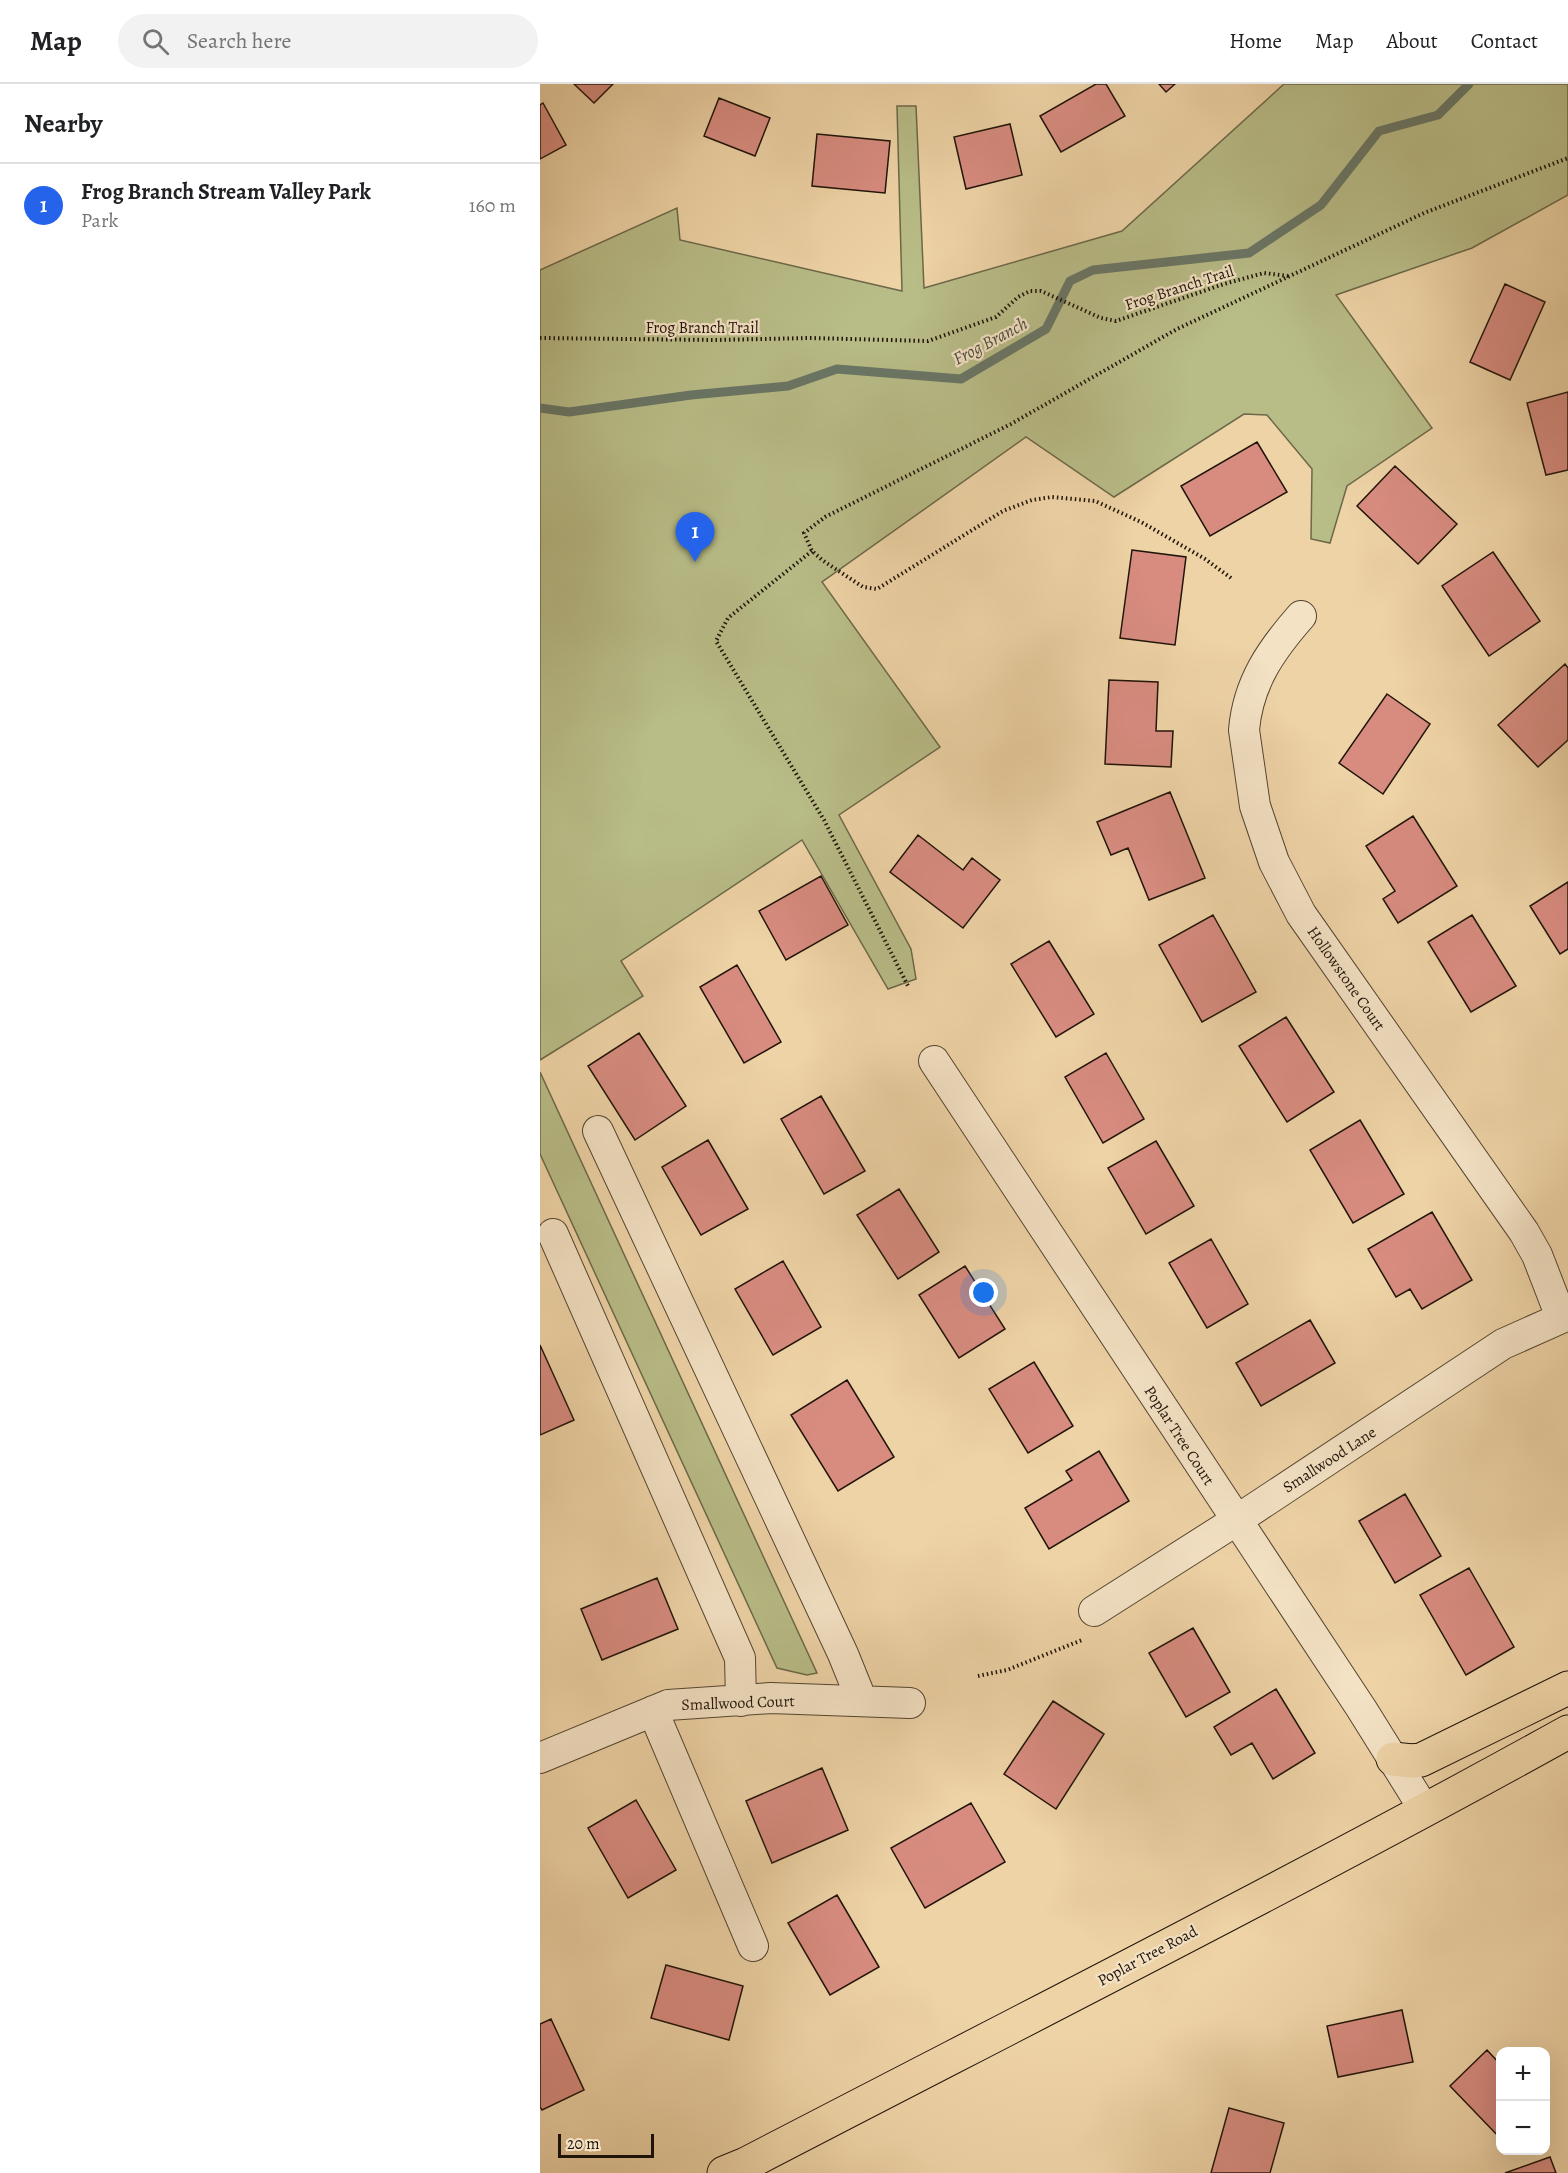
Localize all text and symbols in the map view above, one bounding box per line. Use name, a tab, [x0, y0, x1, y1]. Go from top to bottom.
search box	[118, 14, 538, 68]
text: Map	[30, 22, 82, 60]
icon: search	[139, 25, 172, 58]
text: Search here	[187, 26, 291, 56]
text: Home	[1229, 27, 1282, 55]
text: Map	[1315, 27, 1353, 55]
text: About	[1386, 27, 1438, 55]
text: Contact	[1471, 27, 1538, 55]
text: Nearby	[24, 106, 103, 141]
text: Frog Branch Stream Valley Park	[81, 177, 371, 207]
text: 1	[40, 192, 47, 219]
text: 160 m	[469, 192, 516, 219]
text: Park	[81, 207, 119, 234]
street label: Frog Branch Trail	[1122, 260, 1237, 316]
water label: Frog Branch	[948, 311, 1032, 371]
street label: Frog Branch Trail	[645, 317, 759, 339]
pin: 1	[676, 512, 714, 562]
street label: Hollowstone Court	[1302, 922, 1390, 1035]
your location	[969, 1278, 998, 1307]
street label: Poplar Tree Court	[1139, 1381, 1220, 1490]
street label: Smallwood Lane	[1279, 1421, 1380, 1498]
street label: Smallwood Court	[681, 1690, 795, 1716]
street label: Poplar Tree Road	[1094, 1920, 1202, 1991]
map controls	[1496, 2047, 1550, 2155]
button: +	[1496, 2047, 1550, 2101]
button: −	[1496, 2101, 1550, 2155]
scale bar	[558, 2131, 654, 2158]
text: 20 m	[567, 2133, 600, 2155]

